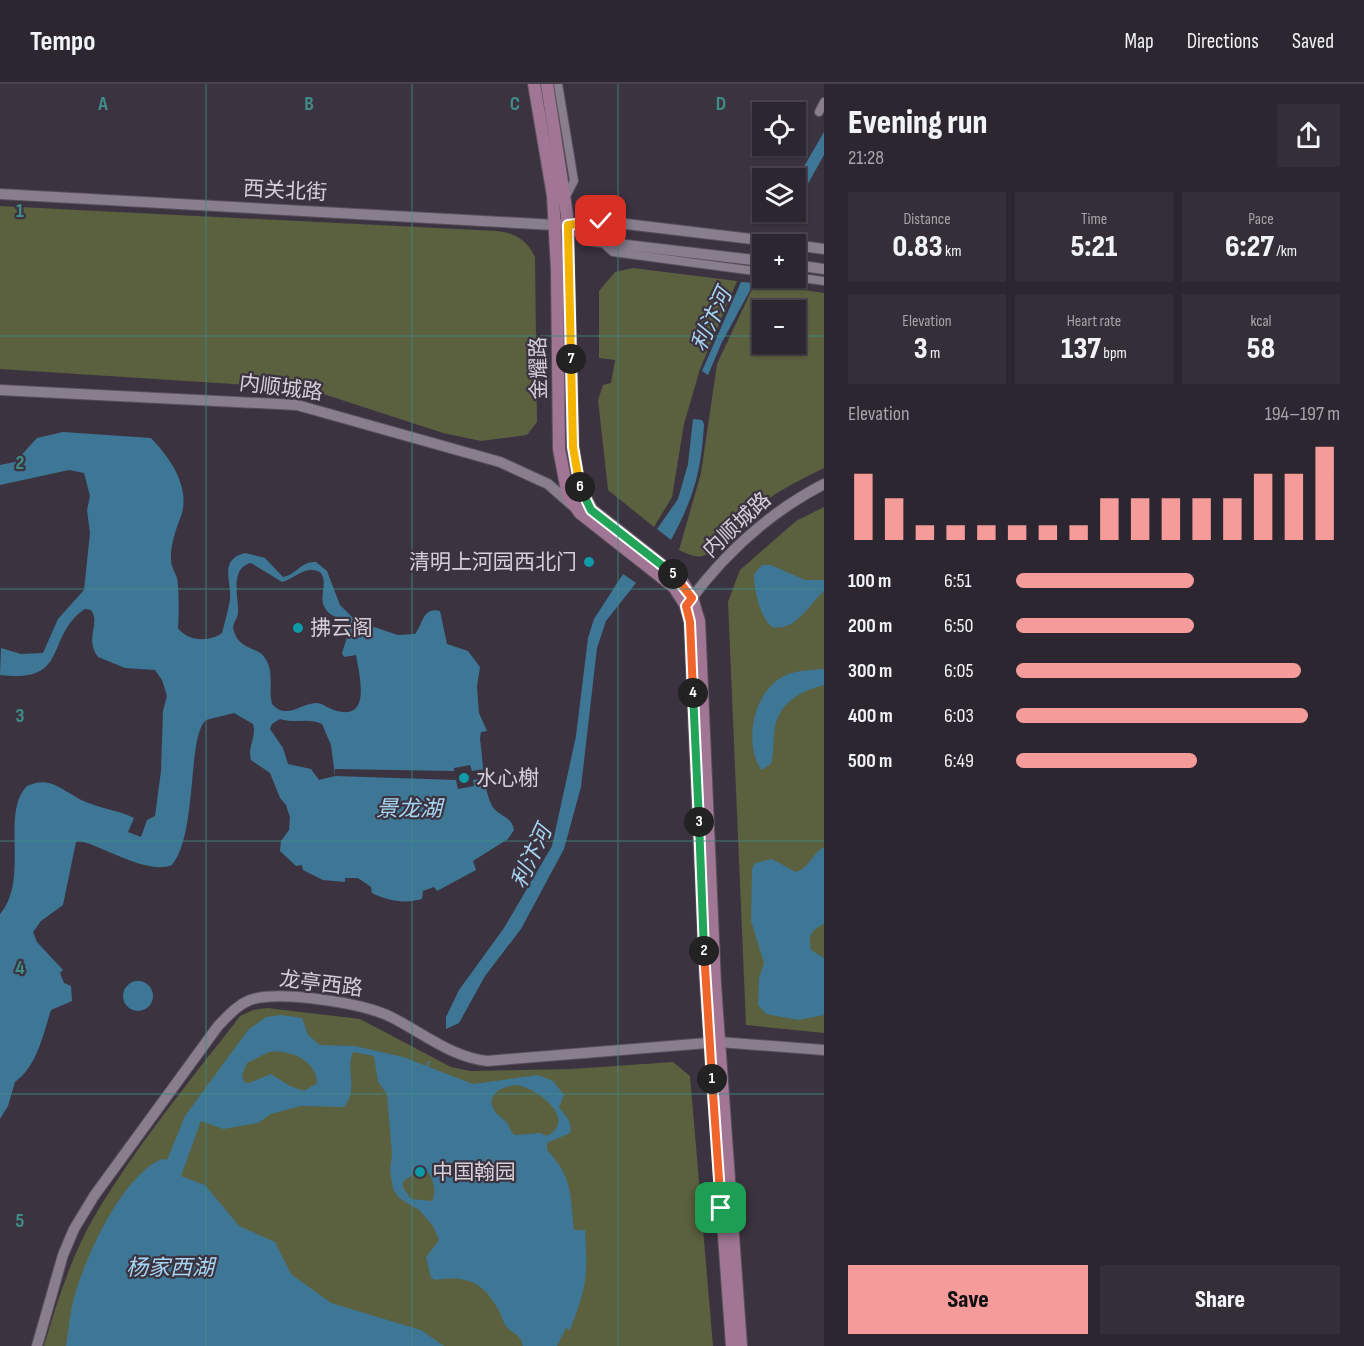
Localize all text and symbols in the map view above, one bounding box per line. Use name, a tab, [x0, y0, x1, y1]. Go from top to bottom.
text: Tempo	[30, 25, 95, 58]
text: Map	[1124, 29, 1154, 54]
text: Directions	[1187, 29, 1259, 54]
text: Saved	[1292, 29, 1334, 54]
text: A	[97, 92, 108, 116]
text: B	[304, 92, 314, 116]
text: C	[510, 92, 520, 116]
text: D	[716, 92, 726, 116]
map controls	[752, 102, 806, 354]
button: locate	[752, 102, 806, 156]
text: Evening run	[848, 103, 988, 143]
button: share	[1277, 104, 1340, 167]
text: 21:28	[848, 146, 884, 170]
button: layers	[752, 168, 806, 222]
street label: 西关北街	[242, 176, 328, 206]
pin	[575, 195, 626, 246]
text: 1	[16, 199, 24, 223]
icon: check	[584, 204, 617, 237]
text: Distance	[903, 210, 951, 229]
text: Time	[1081, 210, 1107, 229]
text: Pace	[1248, 210, 1274, 229]
text: 0.83	[893, 229, 943, 265]
text: 5:21	[1071, 229, 1117, 265]
text: 6:27	[1225, 229, 1274, 265]
button: +	[752, 234, 806, 288]
text: km	[943, 242, 961, 261]
text: /km	[1274, 242, 1297, 261]
water label: 利汴河	[686, 281, 740, 356]
button: −	[752, 300, 806, 354]
text: Elevation	[902, 312, 952, 331]
text: Heart rate	[1067, 312, 1121, 331]
text: kcal	[1250, 312, 1272, 331]
text: 3	[914, 331, 928, 367]
text: 137	[1061, 331, 1101, 367]
text: 58	[1247, 331, 1275, 367]
street label: 金耀路	[526, 336, 552, 400]
pin: 7	[556, 344, 586, 374]
text: m	[928, 344, 940, 363]
text: bpm	[1101, 344, 1127, 363]
text: 7	[568, 349, 574, 368]
street label: 内顺城路	[238, 370, 324, 406]
text: Elevation	[848, 402, 910, 426]
text: 194–197 m	[1265, 402, 1340, 426]
text: 2	[16, 451, 24, 475]
pin: 6	[565, 472, 595, 502]
text: 6	[576, 477, 584, 496]
street label: 内顺城路	[698, 487, 776, 563]
place label: 清明上河园西北门	[409, 550, 577, 575]
marker: 清明上河园西北门	[582, 555, 596, 569]
pin: 5	[658, 559, 688, 589]
text: 5	[669, 564, 677, 583]
text: 100 m	[848, 569, 891, 593]
text: 6:51	[944, 569, 972, 593]
text: 200 m	[848, 614, 892, 638]
text: 6:50	[944, 614, 973, 638]
place label: 拂云阁	[310, 616, 373, 641]
marker: 拂云阁	[291, 621, 305, 635]
text: 300 m	[848, 659, 892, 683]
text: 6:05	[944, 659, 973, 683]
pin: 4	[678, 678, 708, 708]
text: 4	[689, 683, 697, 702]
text: 3	[16, 704, 25, 728]
text: 400 m	[848, 704, 893, 728]
text: 6:03	[944, 704, 974, 728]
text: 500 m	[848, 749, 892, 773]
text: 6:49	[944, 749, 974, 773]
place label: 水心榭	[476, 766, 539, 791]
marker: 水心榭	[457, 771, 471, 785]
water label: 景龙湖	[376, 796, 445, 823]
pin: 3	[684, 807, 714, 837]
text: 3	[695, 812, 703, 831]
water label: 利汴河	[506, 818, 560, 893]
pin: 2	[689, 936, 719, 966]
text: 2	[700, 941, 708, 960]
text: 4	[15, 956, 25, 980]
street label: 龙亭西路	[278, 966, 364, 1002]
pin: 1	[697, 1064, 727, 1094]
text: 1	[709, 1069, 715, 1088]
place label: 中国翰园	[432, 1160, 516, 1185]
marker: 中国翰园	[413, 1165, 427, 1179]
pin	[695, 1182, 746, 1233]
icon: arrive	[704, 1191, 737, 1224]
text: 5	[16, 1209, 25, 1233]
water label: 杨家西湖	[126, 1255, 217, 1282]
button: Save	[848, 1265, 1088, 1334]
button: Share	[1100, 1265, 1340, 1334]

